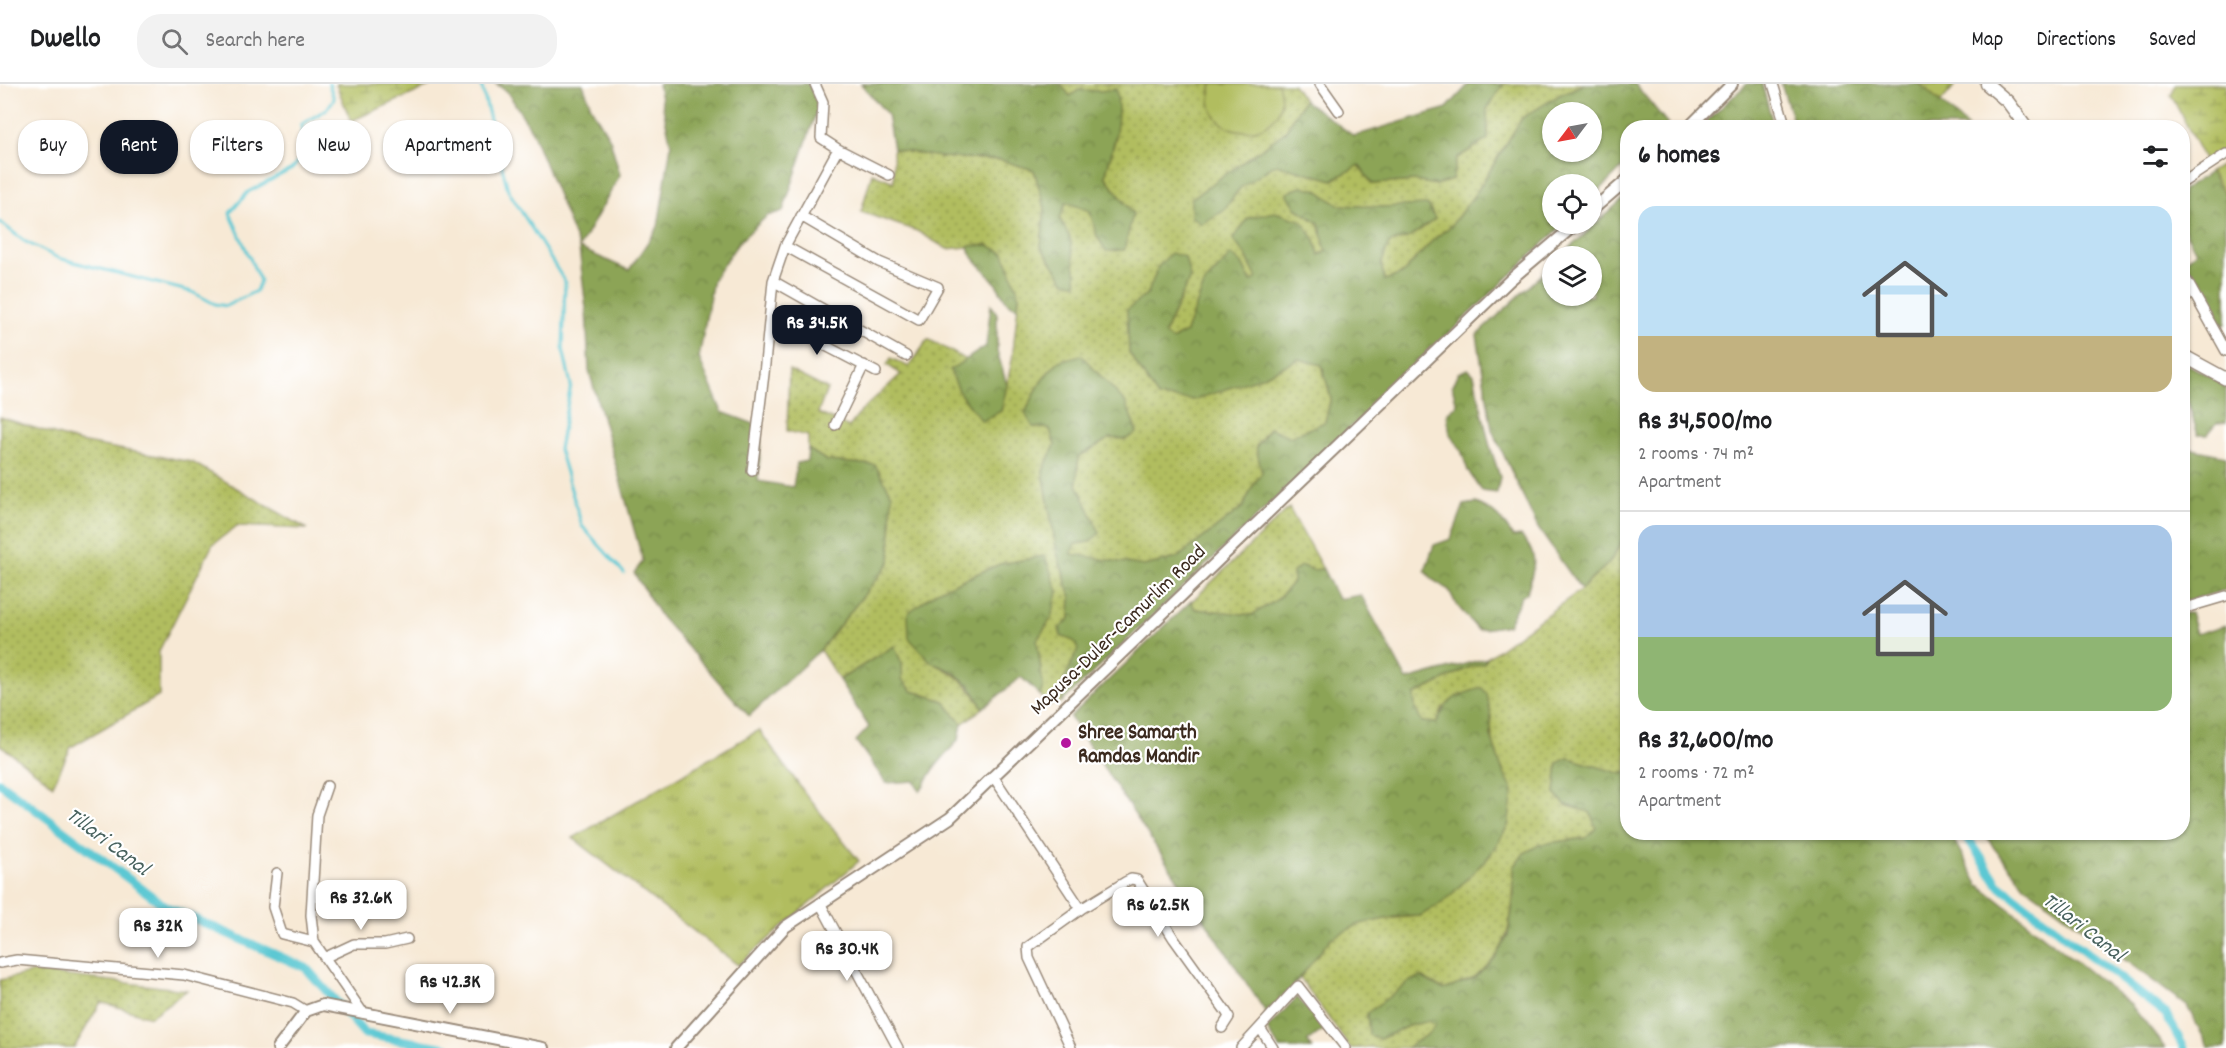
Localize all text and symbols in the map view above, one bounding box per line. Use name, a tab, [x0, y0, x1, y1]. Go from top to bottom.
search box	[137, 14, 557, 68]
text: Dwello	[30, 21, 101, 61]
icon: search	[158, 25, 191, 58]
text: Search here	[206, 26, 305, 57]
text: Map	[1972, 26, 2003, 56]
text: Directions	[2036, 26, 2116, 56]
text: Saved	[2149, 26, 2196, 56]
north arrow	[1542, 102, 1602, 162]
map controls	[1542, 102, 1602, 306]
chip: Buy	[18, 120, 88, 174]
chip: Rent	[100, 120, 178, 174]
chip: Filters	[190, 120, 284, 174]
chip: New	[296, 120, 371, 174]
chip: Apartment	[383, 120, 513, 174]
text: 6 homes	[1638, 138, 1720, 175]
icon: filters	[2139, 140, 2172, 173]
button: locate	[1542, 174, 1602, 234]
icon: home	[1851, 245, 1959, 353]
button: layers	[1542, 246, 1602, 306]
pin: Rs 34.5K	[755, 305, 879, 356]
text: Rs 34.5K	[786, 310, 848, 338]
text: Rs 34,500/mo	[1638, 404, 1772, 441]
text: 2 rooms · 74 m²	[1638, 441, 1754, 469]
text: Apartment	[1638, 469, 1721, 497]
street label: Mapusa-Duler-Camurlim Road	[1024, 539, 1214, 723]
icon: home	[1851, 564, 1959, 672]
place label: Shree Samarth Ramdas Mandir	[1078, 719, 1200, 773]
text: Rs 32,600/mo	[1638, 723, 1773, 760]
marker: Shree Samarth Ramdas Mandir	[1059, 736, 1073, 750]
text: 2 rooms · 72 m²	[1638, 760, 1754, 788]
text: Apartment	[1638, 788, 1721, 816]
water label: Tillari Canal	[59, 801, 157, 886]
pin: Rs 32.6K	[299, 880, 423, 931]
text: Rs 32.6K	[330, 885, 392, 913]
water label: Tillari Canal	[2035, 886, 2132, 972]
pin: Rs 62.5K	[1096, 887, 1220, 938]
text: Rs 62.5K	[1126, 892, 1190, 920]
pin: Rs 32K	[109, 908, 207, 959]
text: Rs 32K	[133, 913, 183, 941]
pin: Rs 30.4K	[785, 931, 909, 982]
text: Rs 30.4K	[815, 936, 879, 964]
pin: Rs 42.3K	[388, 964, 512, 1015]
text: Rs 42.3K	[419, 969, 481, 997]

